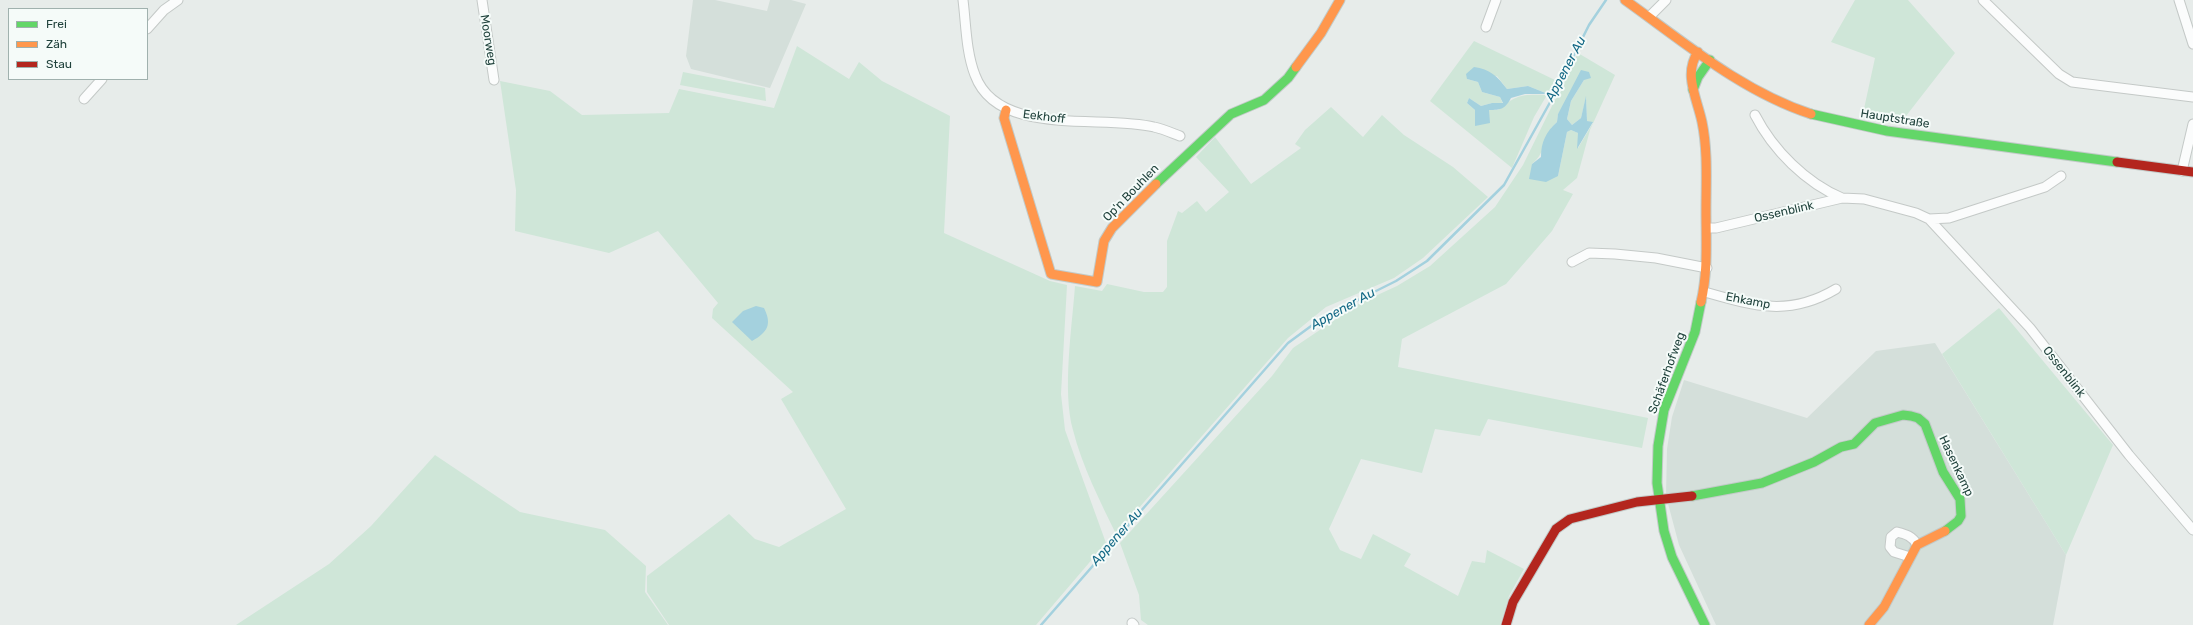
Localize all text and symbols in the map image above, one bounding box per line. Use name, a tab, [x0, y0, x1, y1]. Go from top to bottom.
legend	[8, 8, 148, 80]
street label: Moorweg	[477, 14, 499, 66]
text: Frei	[46, 17, 67, 31]
water label: Appener Au	[1542, 34, 1590, 104]
text: Zäh	[46, 37, 67, 51]
text: Stau	[46, 57, 72, 71]
street label: Hauptstraße	[1859, 106, 1931, 132]
street label: Eekhoff	[1022, 107, 1066, 127]
street label: Op'n Bouhlen	[1100, 161, 1162, 225]
street label: Ossenblink	[1753, 198, 1815, 226]
water label: Appener Au	[1308, 285, 1378, 333]
street label: Ehkamp	[1724, 290, 1772, 312]
street label: Schäferhofweg	[1646, 330, 1688, 416]
street label: Ossenblink	[2040, 344, 2088, 400]
street label: Hasenkamp	[1936, 433, 1976, 499]
water label: Appener Au	[1088, 505, 1146, 569]

